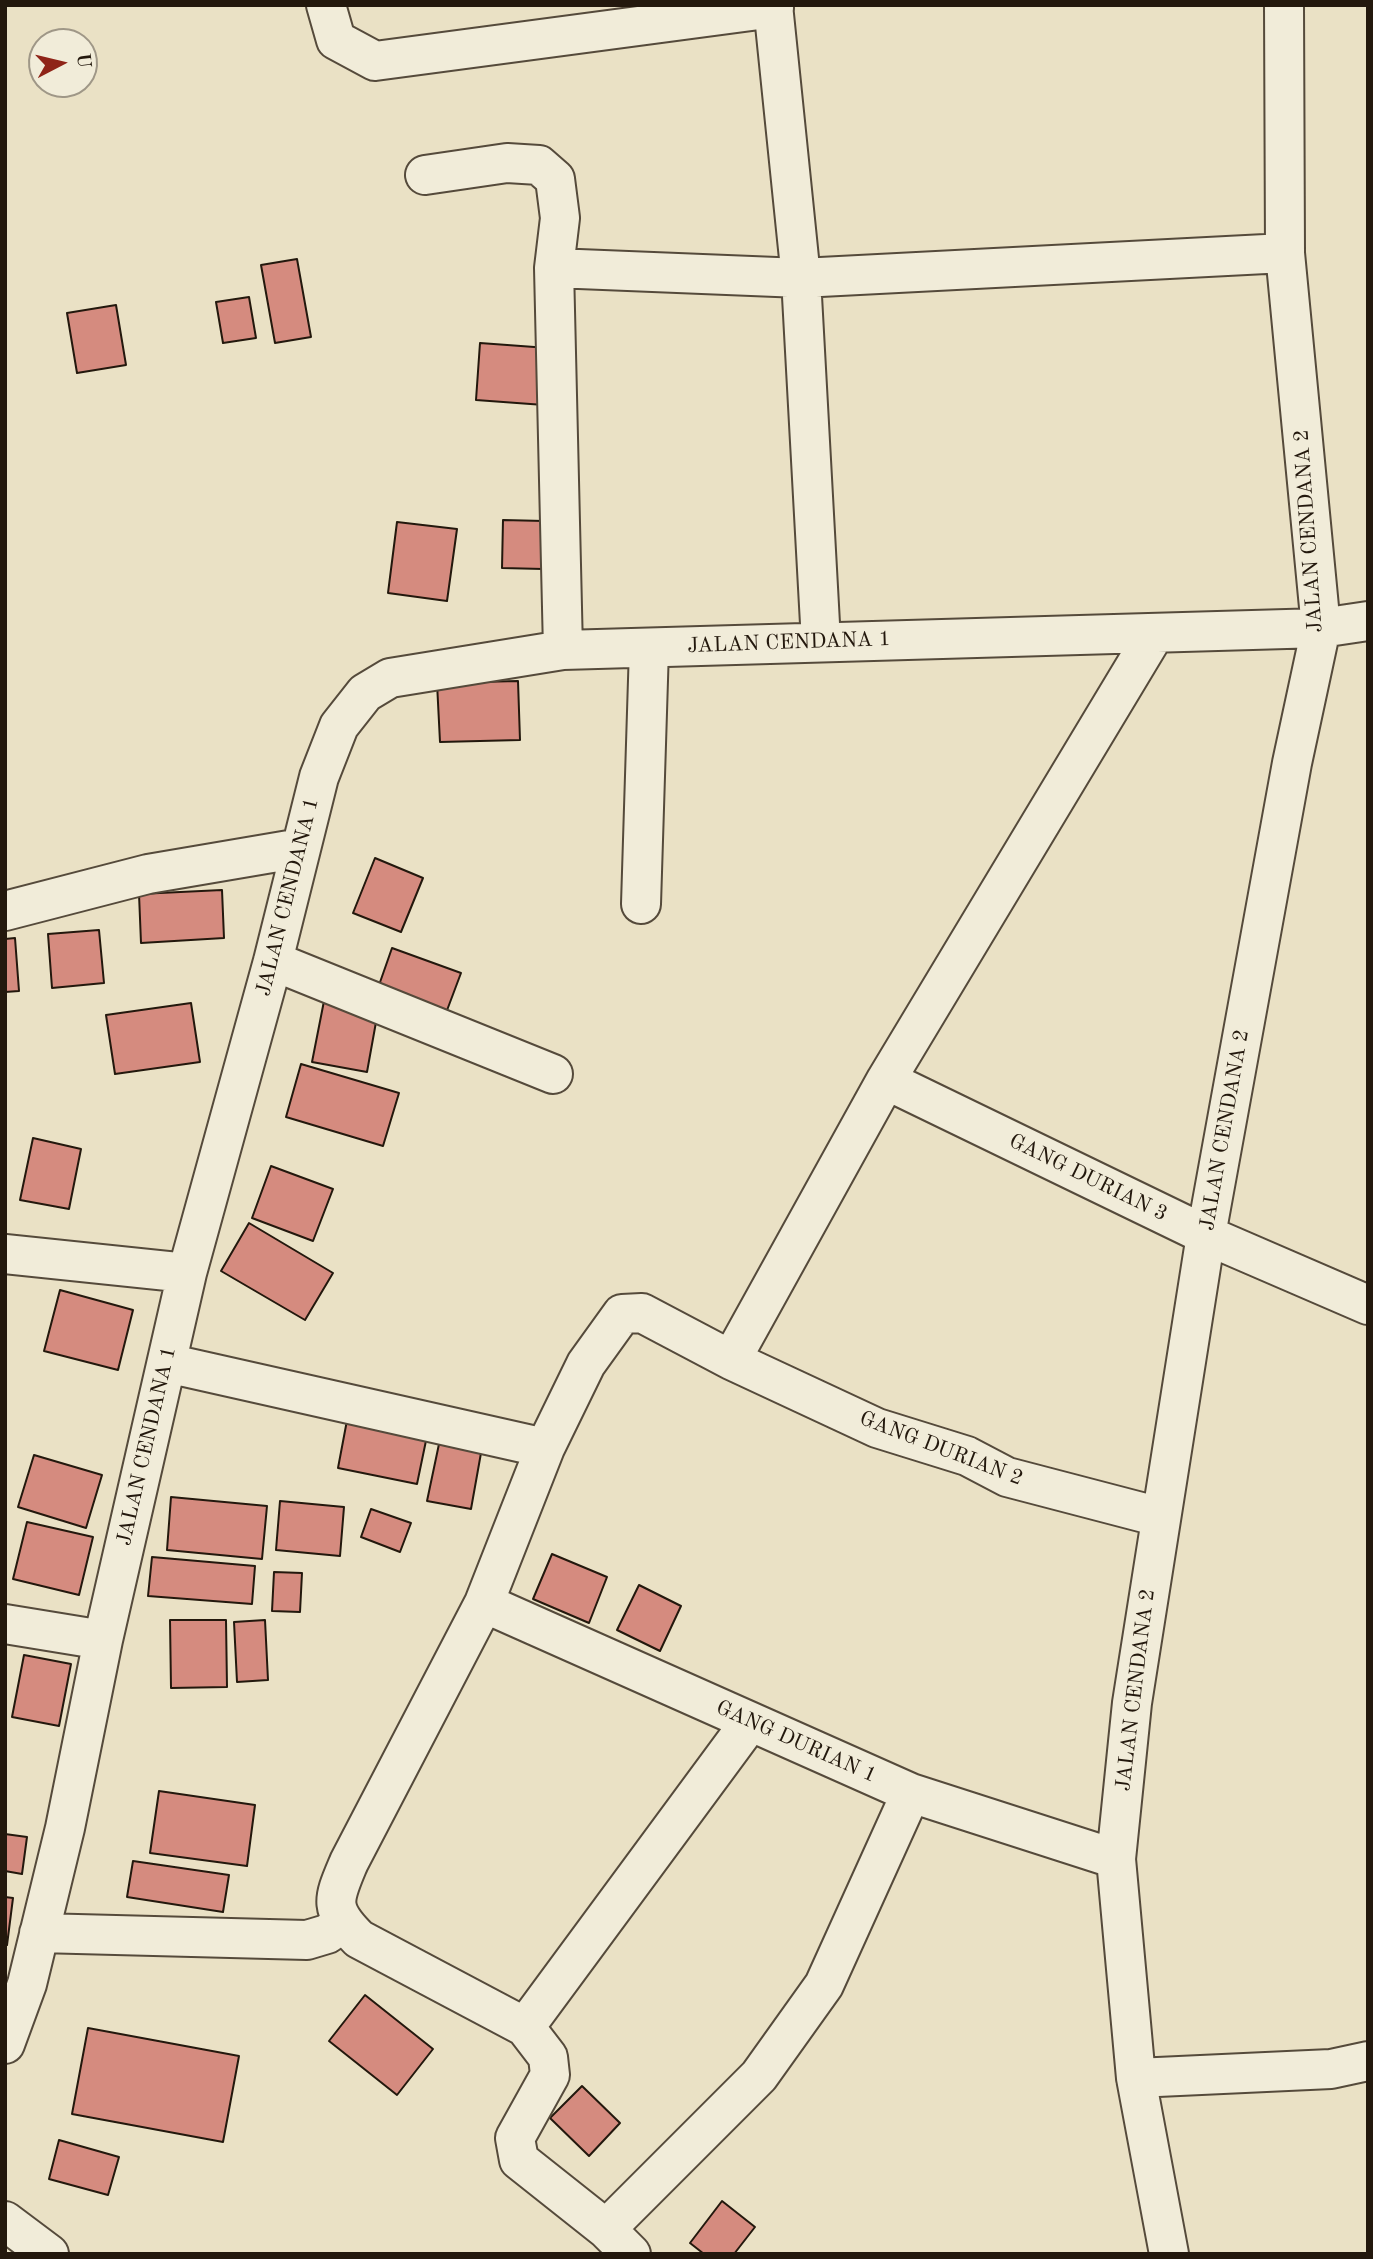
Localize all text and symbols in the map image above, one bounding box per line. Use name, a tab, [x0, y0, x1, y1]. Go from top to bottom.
north arrow	[28, 28, 98, 98]
text: U	[72, 52, 93, 69]
street label: JALAN CENDANA 2	[1289, 429, 1329, 633]
street label: JALAN CENDANA 1	[687, 627, 891, 659]
street label: JALAN CENDANA 1	[251, 795, 325, 999]
street label: JALAN CENDANA 2	[1195, 1028, 1255, 1232]
street label: GANG DURIAN 3	[1005, 1129, 1171, 1227]
street label: JALAN CENDANA 1	[112, 1344, 182, 1548]
street label: GANG DURIAN 2	[856, 1406, 1026, 1492]
street label: JALAN CENDANA 2	[1111, 1587, 1161, 1793]
street label: GANG DURIAN 1	[712, 1695, 880, 1789]

